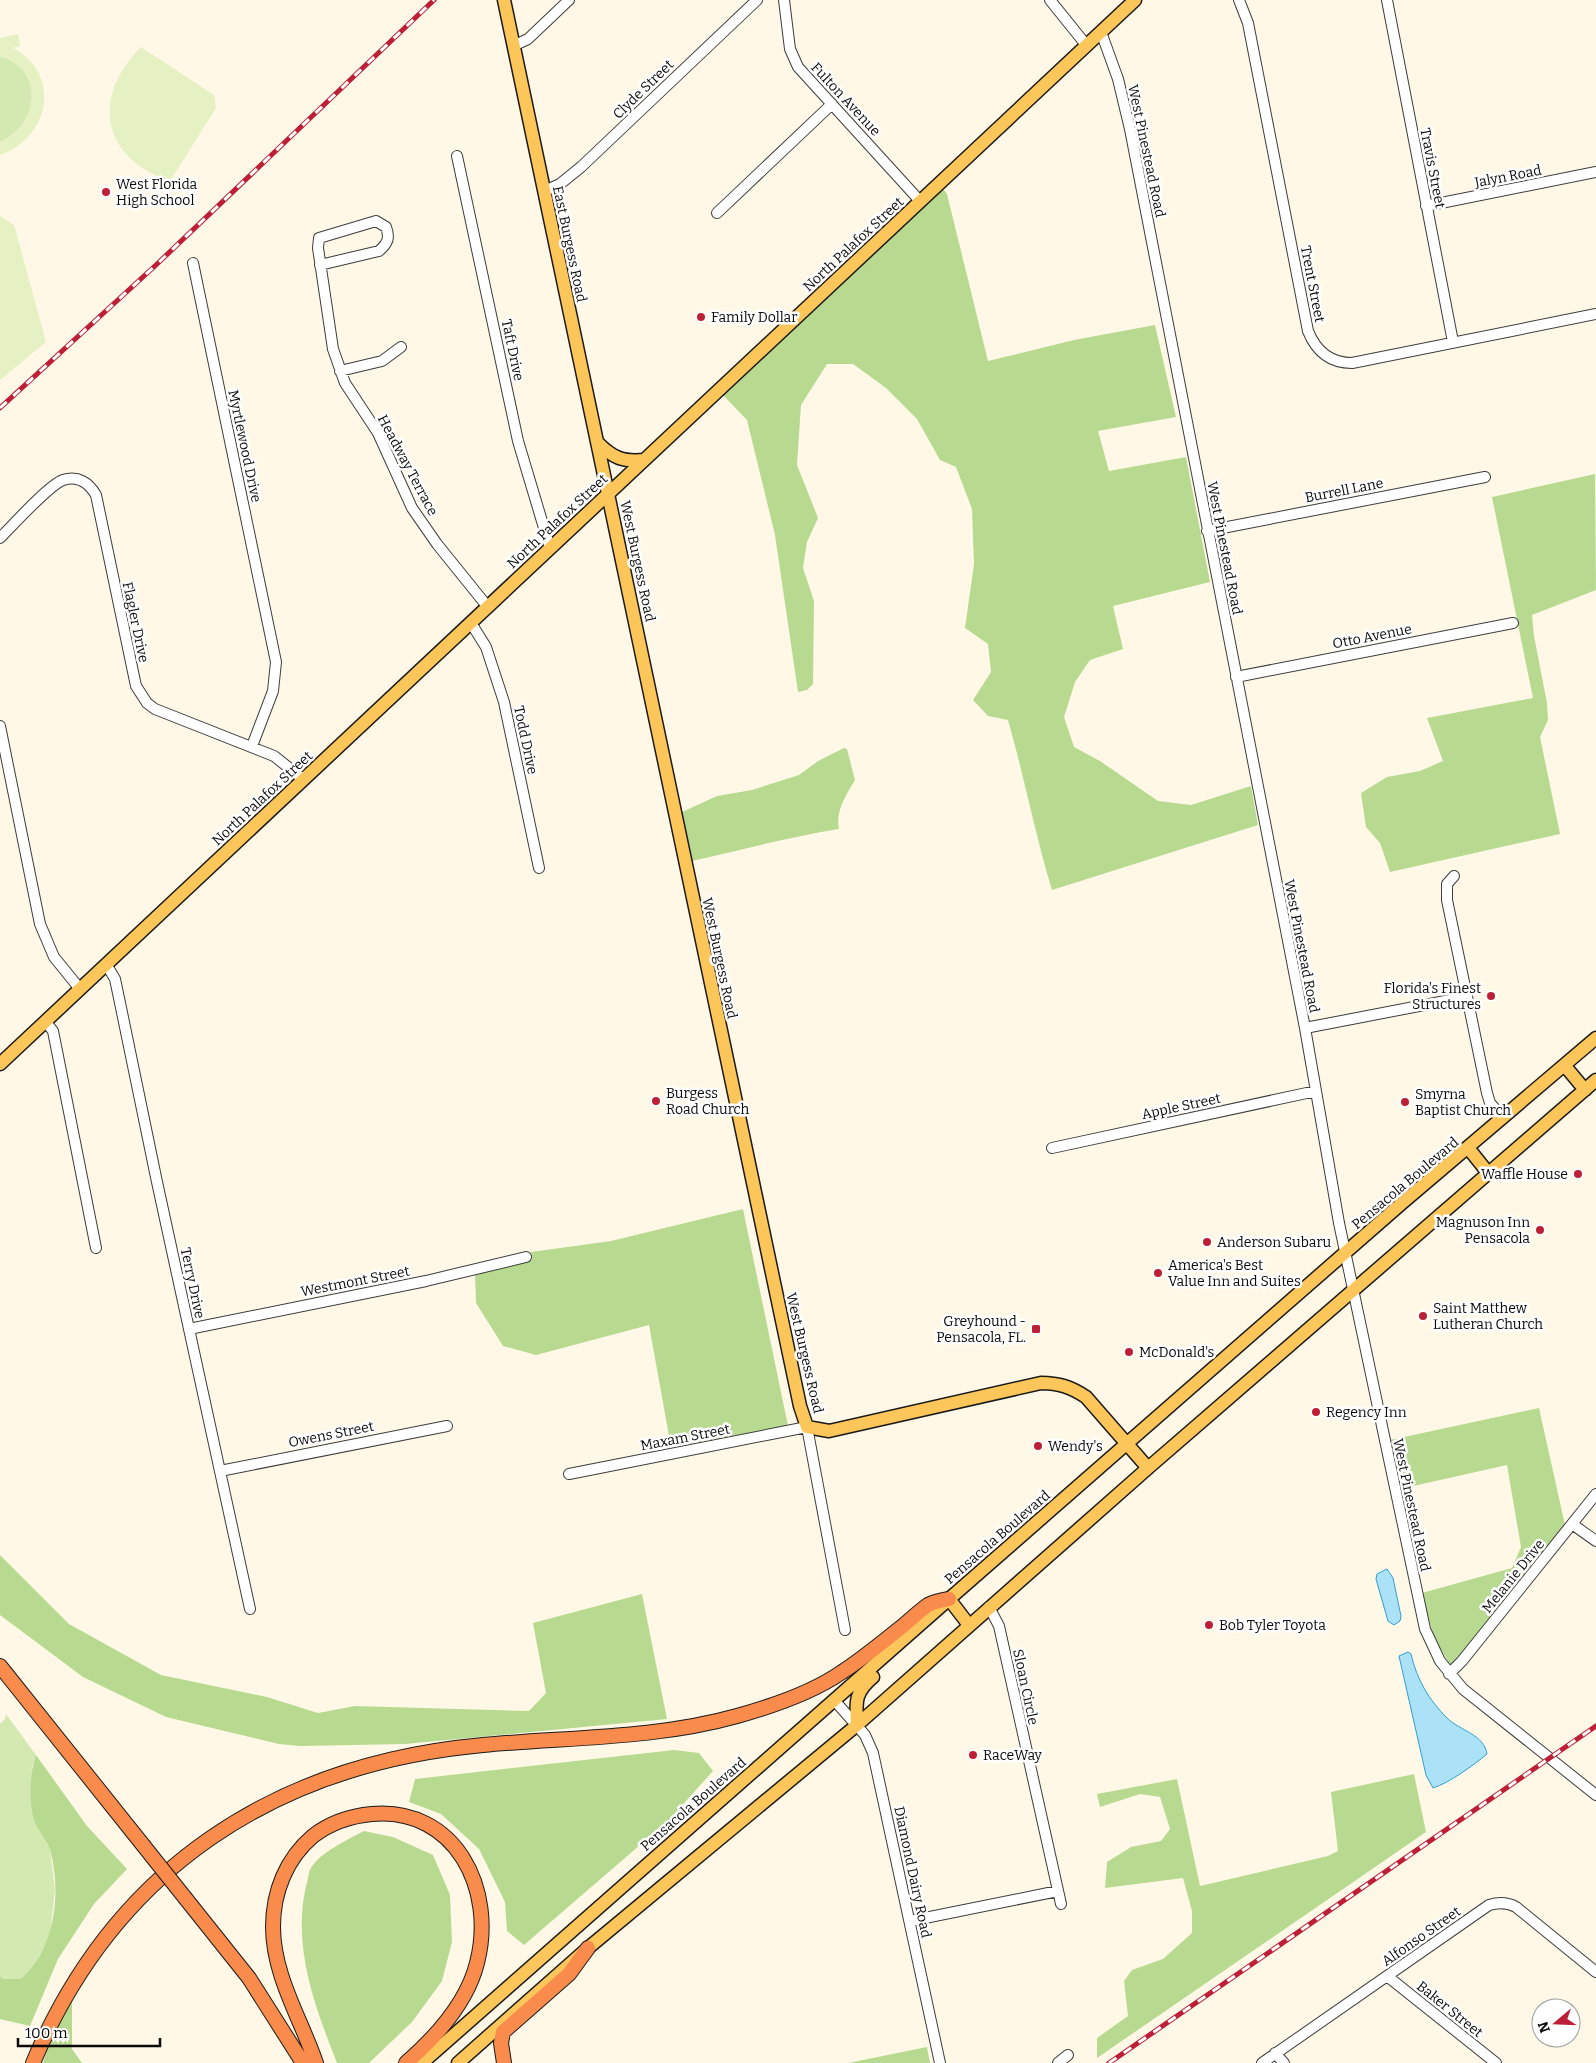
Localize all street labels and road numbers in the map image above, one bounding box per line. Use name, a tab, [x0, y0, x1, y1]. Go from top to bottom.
street label: Clyde Street	[609, 56, 677, 123]
street label: Fulton Avenue	[807, 59, 884, 140]
street label: West Pinestead Road	[1124, 83, 1169, 219]
street label: Travis Street	[1416, 127, 1449, 210]
street label: Jalyn Road	[1472, 162, 1543, 191]
street label: East Burgess Road	[549, 184, 590, 304]
street label: North Palafox Street	[800, 193, 907, 295]
street label: Trent Street	[1297, 244, 1328, 324]
street label: Taft Drive	[498, 318, 527, 382]
street label: Myrtlewood Drive	[224, 388, 265, 504]
street label: Headway Terrace	[374, 412, 441, 519]
street label: North Palafox Street	[504, 470, 611, 572]
street label: Burrell Lane	[1303, 475, 1385, 506]
street label: West Pinestead Road	[1203, 480, 1246, 616]
street label: West Burgess Road	[616, 499, 659, 623]
street label: Flagler Drive	[119, 580, 152, 664]
street label: Otto Avenue	[1331, 620, 1413, 653]
street label: Todd Drive	[510, 704, 541, 776]
street label: North Palafox Street	[209, 747, 316, 849]
street label: West Pinestead Road	[1280, 878, 1323, 1014]
street label: West Burgess Road	[698, 896, 741, 1020]
street label: Apple Street	[1140, 1090, 1222, 1123]
street label: Pensacola Boulevard	[1348, 1134, 1462, 1233]
street label: Terry Drive	[177, 1246, 208, 1320]
street label: Westmont Street	[299, 1263, 411, 1300]
street label: West Burgess Road	[782, 1291, 827, 1415]
street label: Owens Street	[287, 1418, 375, 1451]
street label: Maxam Street	[639, 1421, 731, 1454]
street label: West Pinestead Road	[1389, 1437, 1434, 1573]
street label: Pensacola Boulevard	[941, 1487, 1054, 1588]
street label: Melanie Drive	[1479, 1536, 1548, 1616]
street label: Sloan Circle	[1009, 1648, 1042, 1727]
street label: Pensacola Boulevard	[637, 1754, 750, 1855]
street label: Diamond Dairy Road	[890, 1805, 935, 1939]
street label: Alfonso Street	[1379, 1903, 1464, 1970]
street label: Baker Street	[1413, 1978, 1486, 2041]

